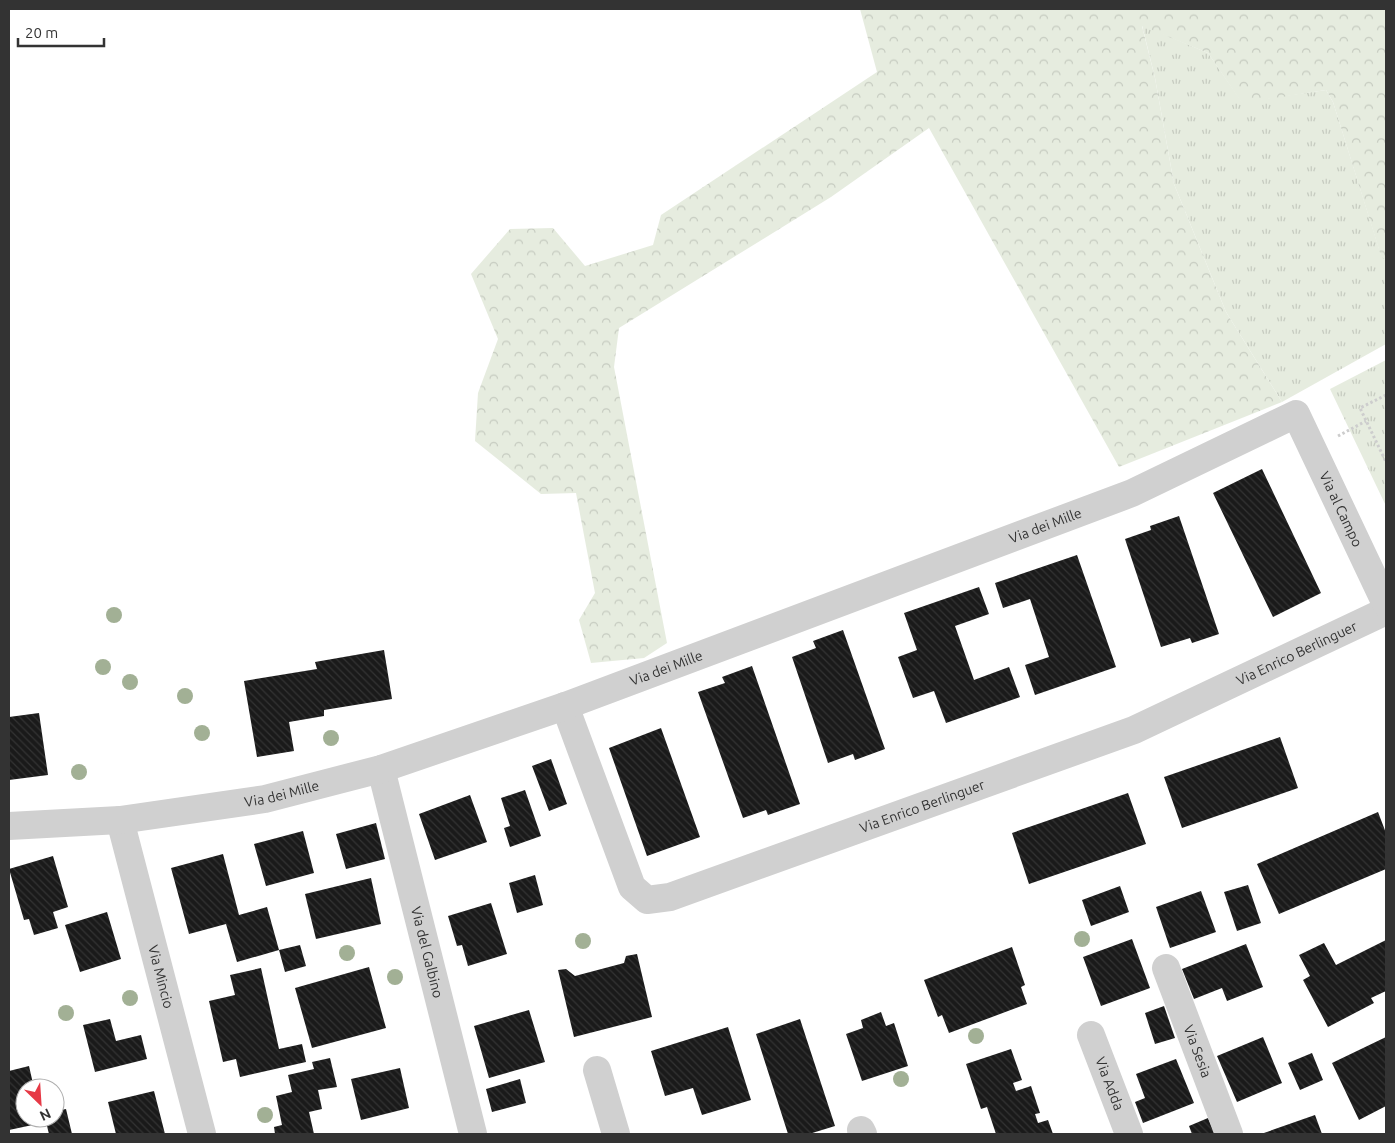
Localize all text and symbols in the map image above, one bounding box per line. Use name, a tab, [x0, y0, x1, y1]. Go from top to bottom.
scale bar	[18, 15, 104, 47]
text: 20 m	[25, 24, 58, 41]
street label: Via al Campo	[1316, 469, 1366, 549]
street label: Via dei Mille	[1007, 505, 1084, 547]
street label: Via Enrico Berlinguer	[1234, 618, 1360, 689]
street label: Via dei Mille	[628, 647, 705, 689]
street label: Via Enrico Berlinguer	[857, 776, 987, 836]
street label: Via dei Mille	[243, 777, 321, 810]
street label: Via del Galbino	[408, 905, 446, 1000]
street label: Via Mincio	[145, 943, 177, 1010]
street label: Via Sesia	[1180, 1023, 1215, 1080]
street label: Via Adda	[1092, 1055, 1127, 1112]
north arrow	[15, 1078, 65, 1128]
text: N	[37, 1105, 54, 1124]

